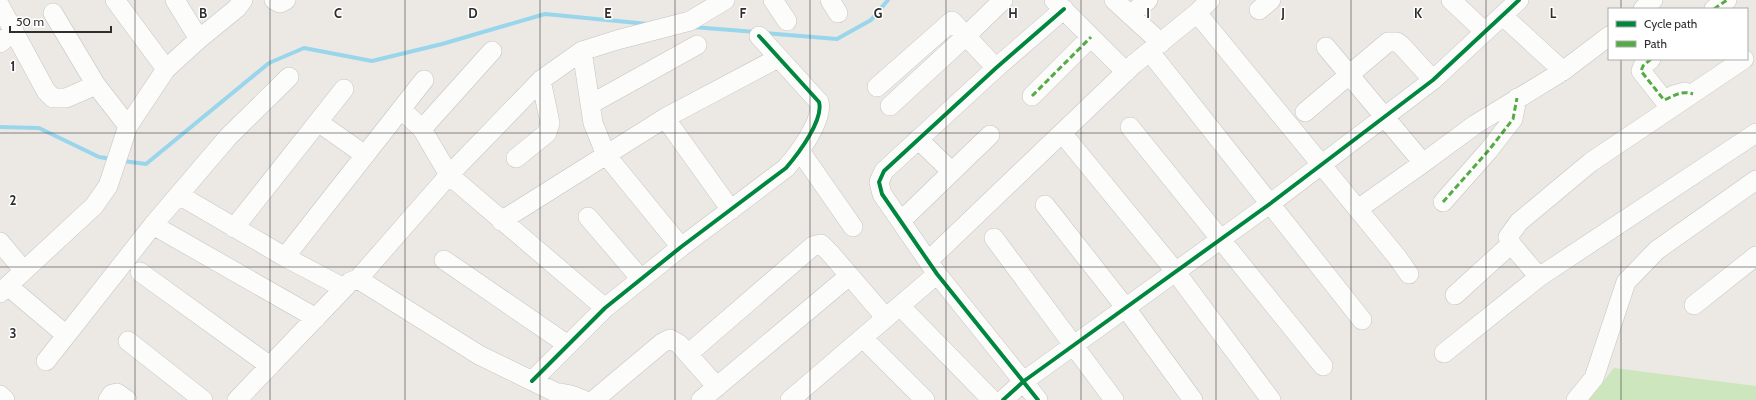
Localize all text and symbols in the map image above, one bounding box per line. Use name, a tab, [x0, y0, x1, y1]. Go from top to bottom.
text: B	[199, 5, 207, 21]
text: C	[334, 5, 342, 21]
text: D	[468, 5, 478, 21]
text: E	[604, 5, 612, 21]
text: F	[740, 5, 747, 21]
text: G	[874, 5, 883, 21]
text: H	[1008, 5, 1018, 21]
text: I	[1146, 5, 1150, 21]
text: J	[1280, 5, 1285, 21]
text: K	[1414, 5, 1423, 21]
text: L	[1550, 5, 1557, 21]
scale bar	[10, 8, 111, 34]
legend	[1608, 8, 1748, 60]
text: 50 m	[16, 14, 44, 29]
text: Cycle path	[1644, 16, 1697, 31]
text: Path	[1644, 36, 1667, 51]
text: 1	[11, 58, 15, 74]
text: 2	[10, 192, 17, 208]
text: 3	[9, 325, 17, 341]

